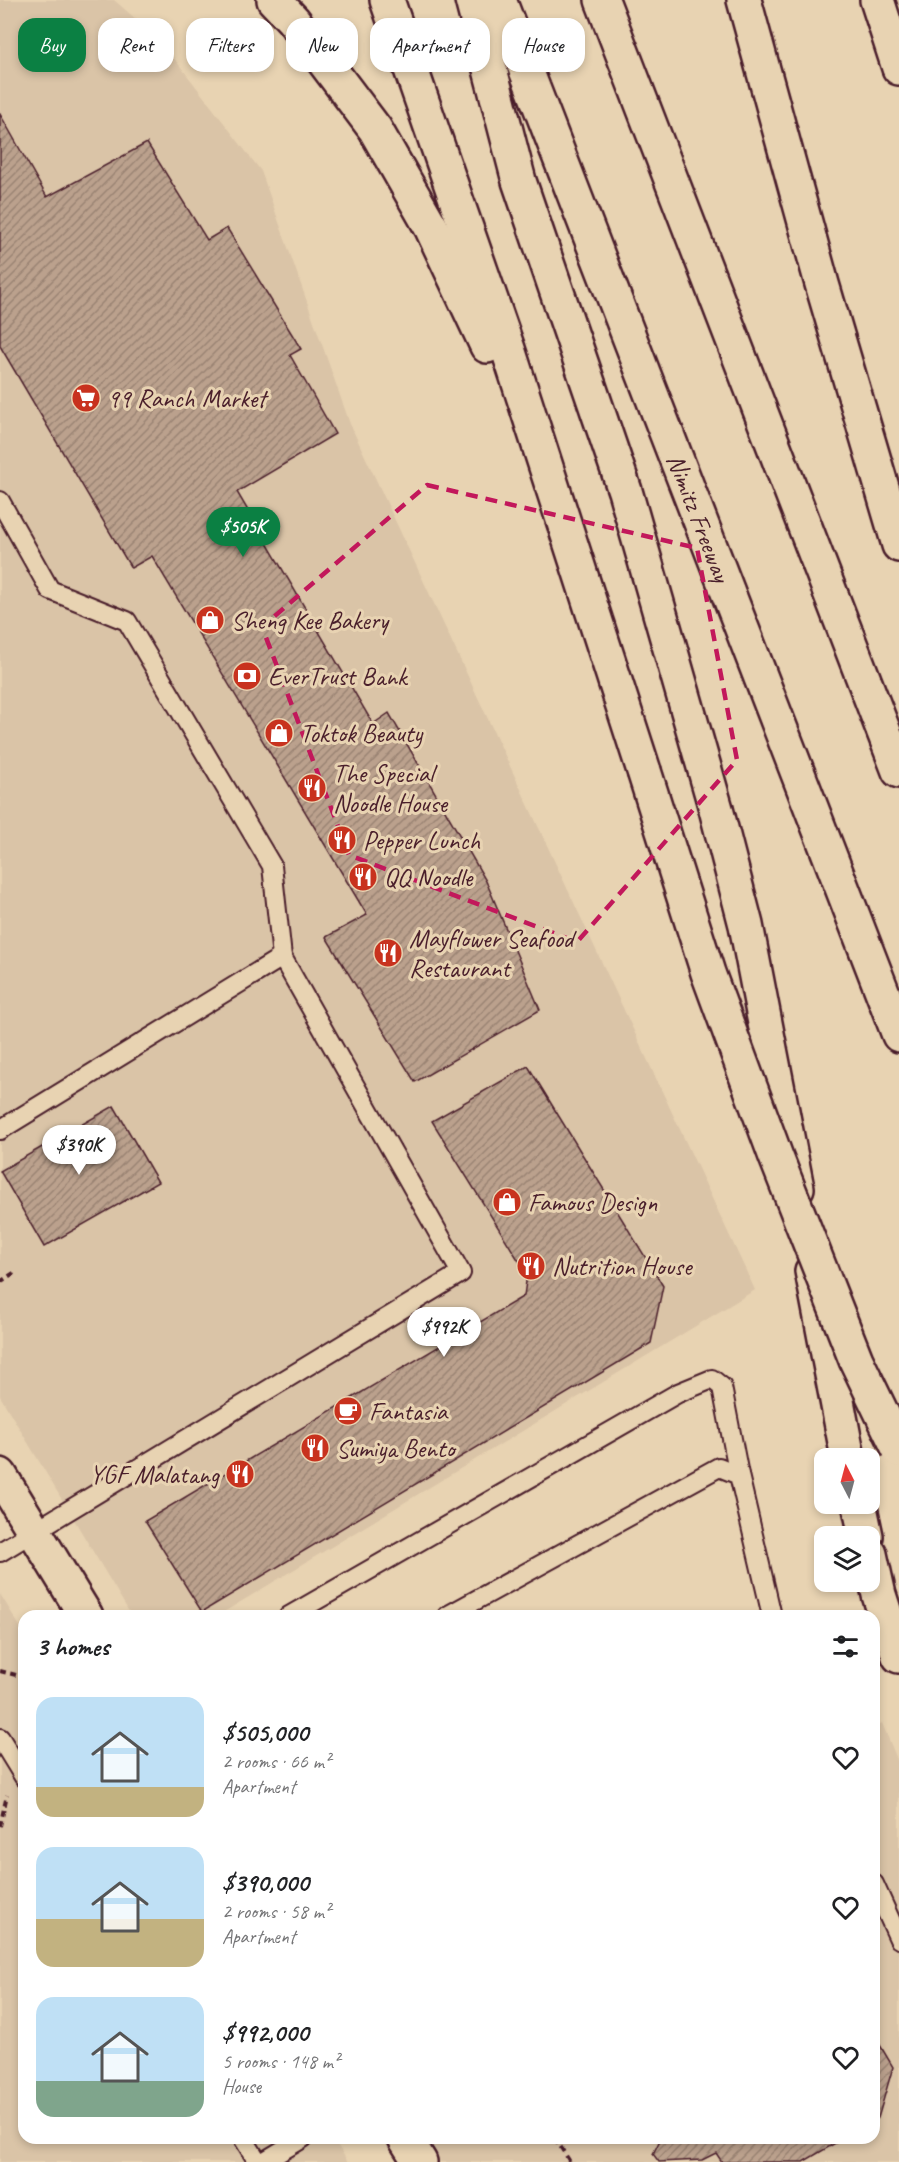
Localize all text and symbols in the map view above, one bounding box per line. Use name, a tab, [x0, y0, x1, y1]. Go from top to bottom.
chip: Buy	[18, 18, 86, 72]
chip: Rent	[98, 18, 174, 72]
chip: Filters	[186, 18, 274, 72]
chip: New	[286, 18, 358, 72]
chip: Apartment	[370, 18, 490, 72]
chip: House	[502, 18, 585, 72]
supermarket icon: 99 Ranch Market	[70, 382, 102, 414]
place label: 99 Ranch Market	[107, 382, 269, 415]
street label: Nimitz Freeway	[659, 449, 739, 588]
pin: $505K	[201, 507, 285, 558]
text: $505K	[220, 514, 266, 539]
shop icon: Sheng Kee Bakery	[194, 604, 226, 636]
place label: Sheng Kee Bakery	[231, 604, 390, 637]
bank icon: EverTrust Bank	[231, 660, 263, 692]
place label: EverTrust Bank	[268, 660, 409, 693]
shop icon: Toktok Beauty	[263, 717, 295, 749]
place label: Toktok Beauty	[300, 717, 424, 750]
place label: The Special Noodle House	[333, 757, 449, 820]
restaurant icon: The Special Noodle House	[296, 772, 328, 804]
restaurant icon: Pepper Lunch	[326, 824, 358, 856]
place label: Pepper Lunch	[363, 824, 481, 857]
restaurant icon: QQ Noodle	[347, 861, 379, 893]
place label: QQ Noodle	[384, 861, 474, 894]
place label: Mayflower Seafood Restaurant	[409, 922, 577, 985]
restaurant icon: Mayflower Seafood Restaurant	[372, 937, 404, 969]
pin: $390K	[37, 1125, 121, 1176]
text: $390K	[56, 1132, 102, 1157]
shop icon: Famous Design	[491, 1186, 523, 1218]
place label: Famous Design	[528, 1186, 658, 1219]
restaurant icon: Nutrition House	[515, 1250, 547, 1282]
place label: Nutrition House	[552, 1250, 694, 1283]
pin: $992K	[402, 1307, 486, 1358]
text: $992K	[421, 1314, 467, 1339]
cafe icon: Fantasia	[332, 1395, 364, 1427]
place label: Fantasia	[369, 1395, 449, 1428]
restaurant icon: Sumiya Bento	[299, 1432, 331, 1464]
place label: Sumiya Bento	[336, 1432, 457, 1465]
north arrow	[814, 1448, 880, 1514]
map controls	[814, 1448, 880, 1592]
place label: YGF Malatang	[89, 1458, 221, 1491]
restaurant icon: YGF Malatang	[224, 1458, 256, 1490]
button: layers	[814, 1526, 880, 1592]
text: 3 homes	[36, 1630, 109, 1663]
icon: filters	[829, 1630, 862, 1663]
text: $505,000	[222, 1716, 308, 1749]
icon: home	[84, 1721, 156, 1793]
icon: heart	[829, 1741, 862, 1774]
text: 2 rooms · 66 m²	[222, 1749, 330, 1774]
text: Apartment	[222, 1774, 295, 1799]
text: $390,000	[222, 1866, 309, 1899]
icon: home	[84, 1871, 156, 1943]
icon: heart	[829, 1891, 862, 1924]
text: 2 rooms · 58 m²	[222, 1899, 330, 1924]
text: Apartment	[222, 1924, 295, 1949]
text: $992,000	[222, 2016, 308, 2049]
icon: home	[84, 2021, 156, 2093]
icon: heart	[829, 2041, 862, 2074]
text: 5 rooms · 148 m²	[222, 2049, 339, 2074]
text: House	[222, 2074, 261, 2099]

